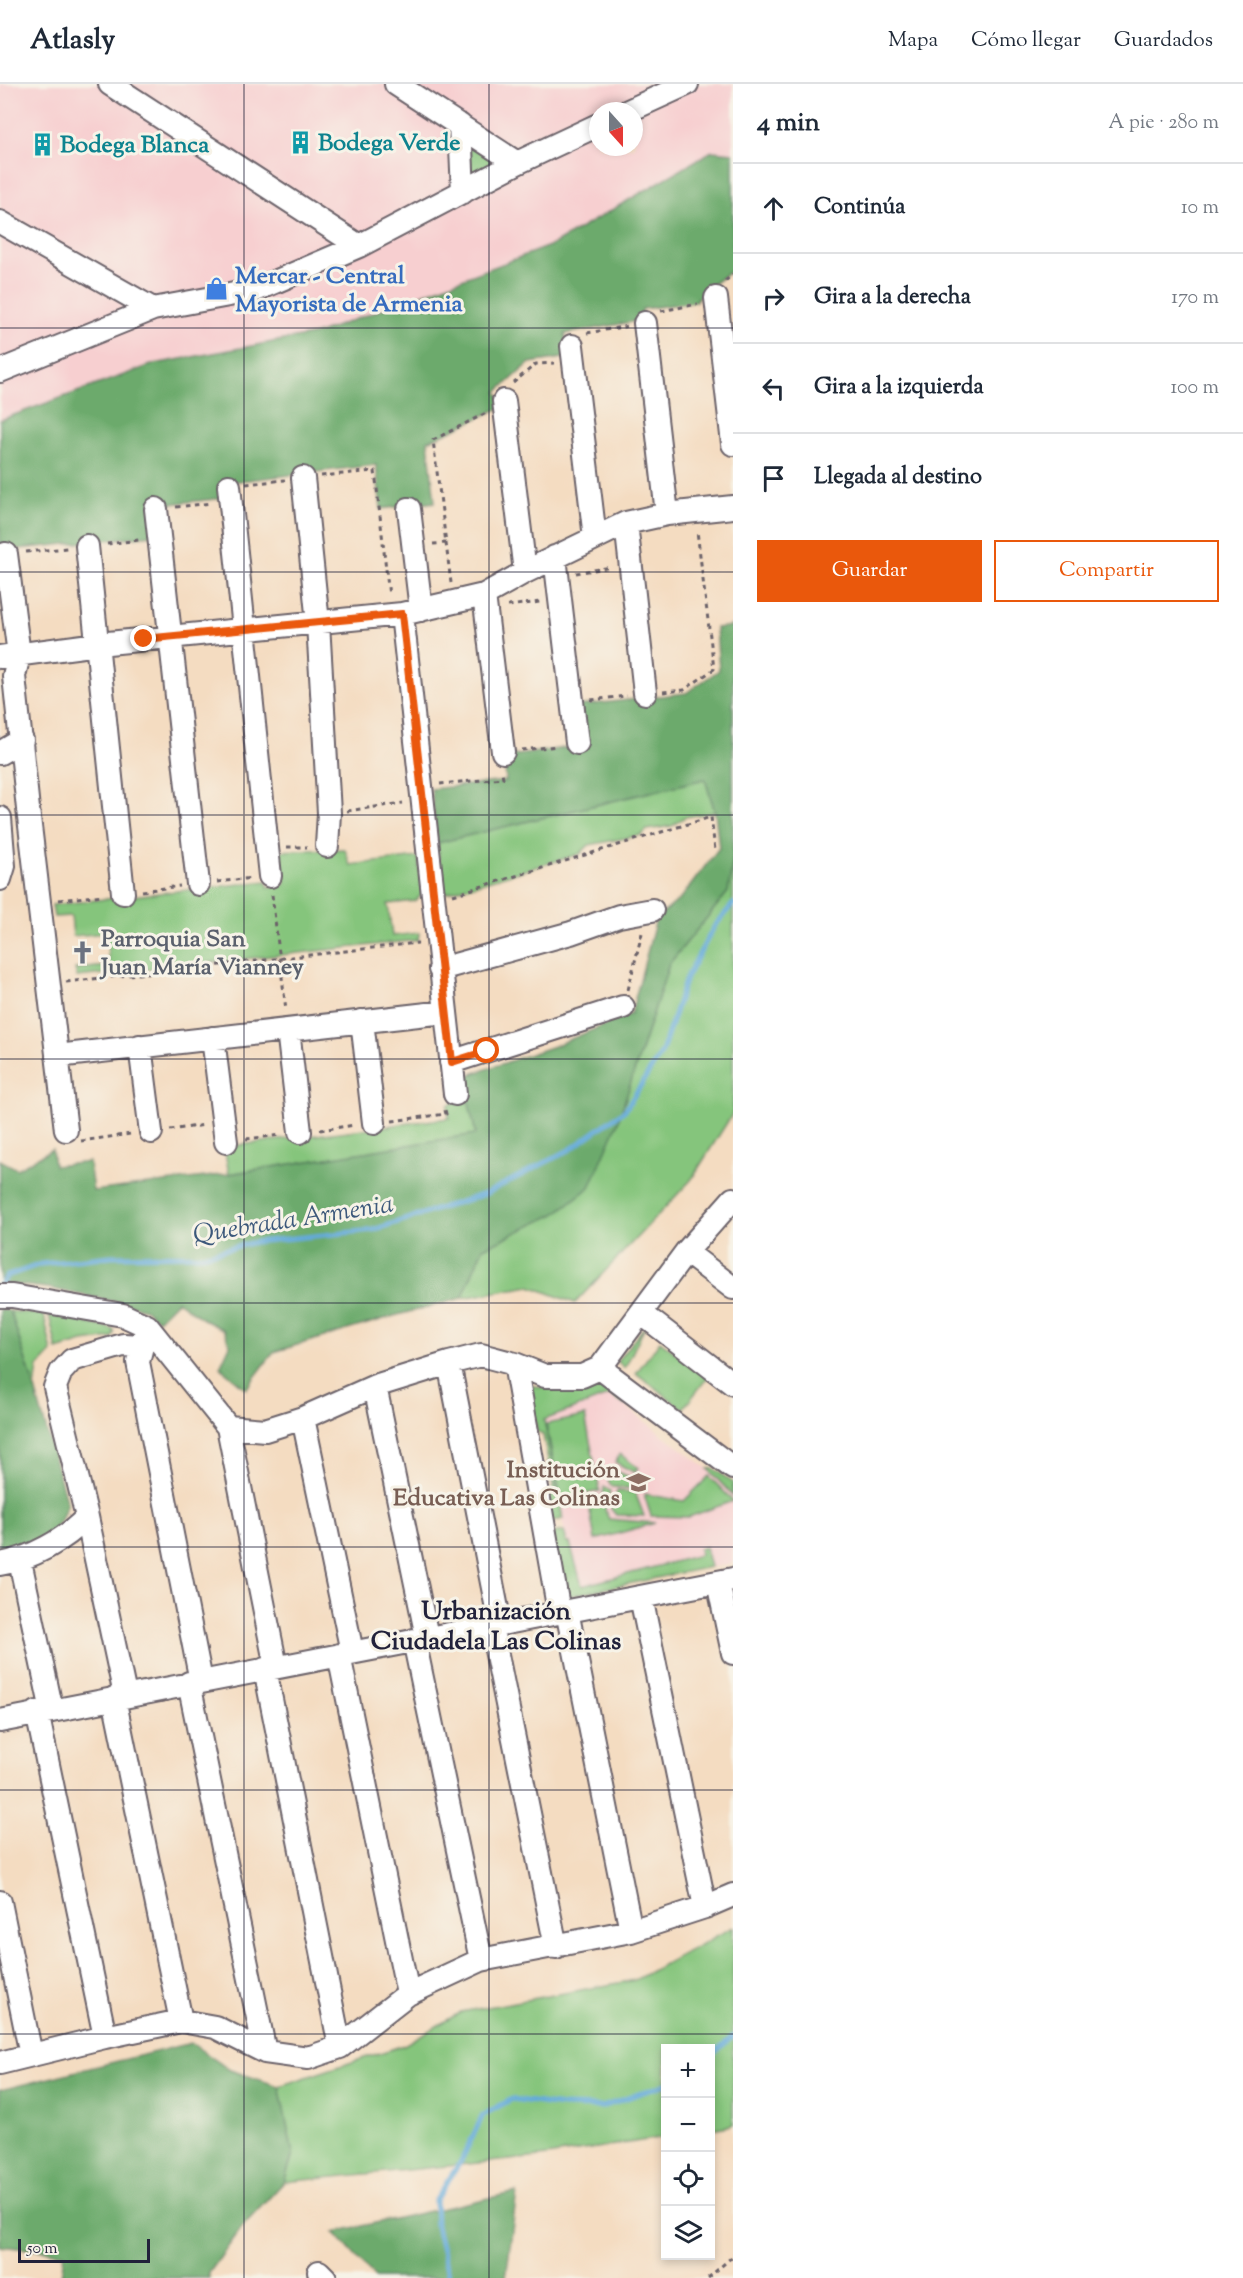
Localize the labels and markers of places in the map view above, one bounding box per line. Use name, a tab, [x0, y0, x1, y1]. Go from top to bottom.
place label: Bodega Verde	[318, 127, 460, 161]
place label: Bodega Blanca	[60, 129, 210, 163]
building icon: Bodega Verde	[287, 129, 313, 155]
building icon: Bodega Blanca	[29, 131, 55, 157]
place label: Mercar - Central Mayorista de Armenia	[235, 260, 463, 322]
shop icon: Mercar - Central Mayorista de Armenia	[204, 276, 230, 302]
place label: Parroquia San Juan María Vianney	[99, 923, 304, 985]
church icon: Parroquia San Juan María Vianney	[70, 939, 96, 965]
place label: Institución Educativa Las Colinas	[393, 1454, 621, 1516]
school or university icon: Institución Educativa Las Colinas	[625, 1470, 651, 1496]

